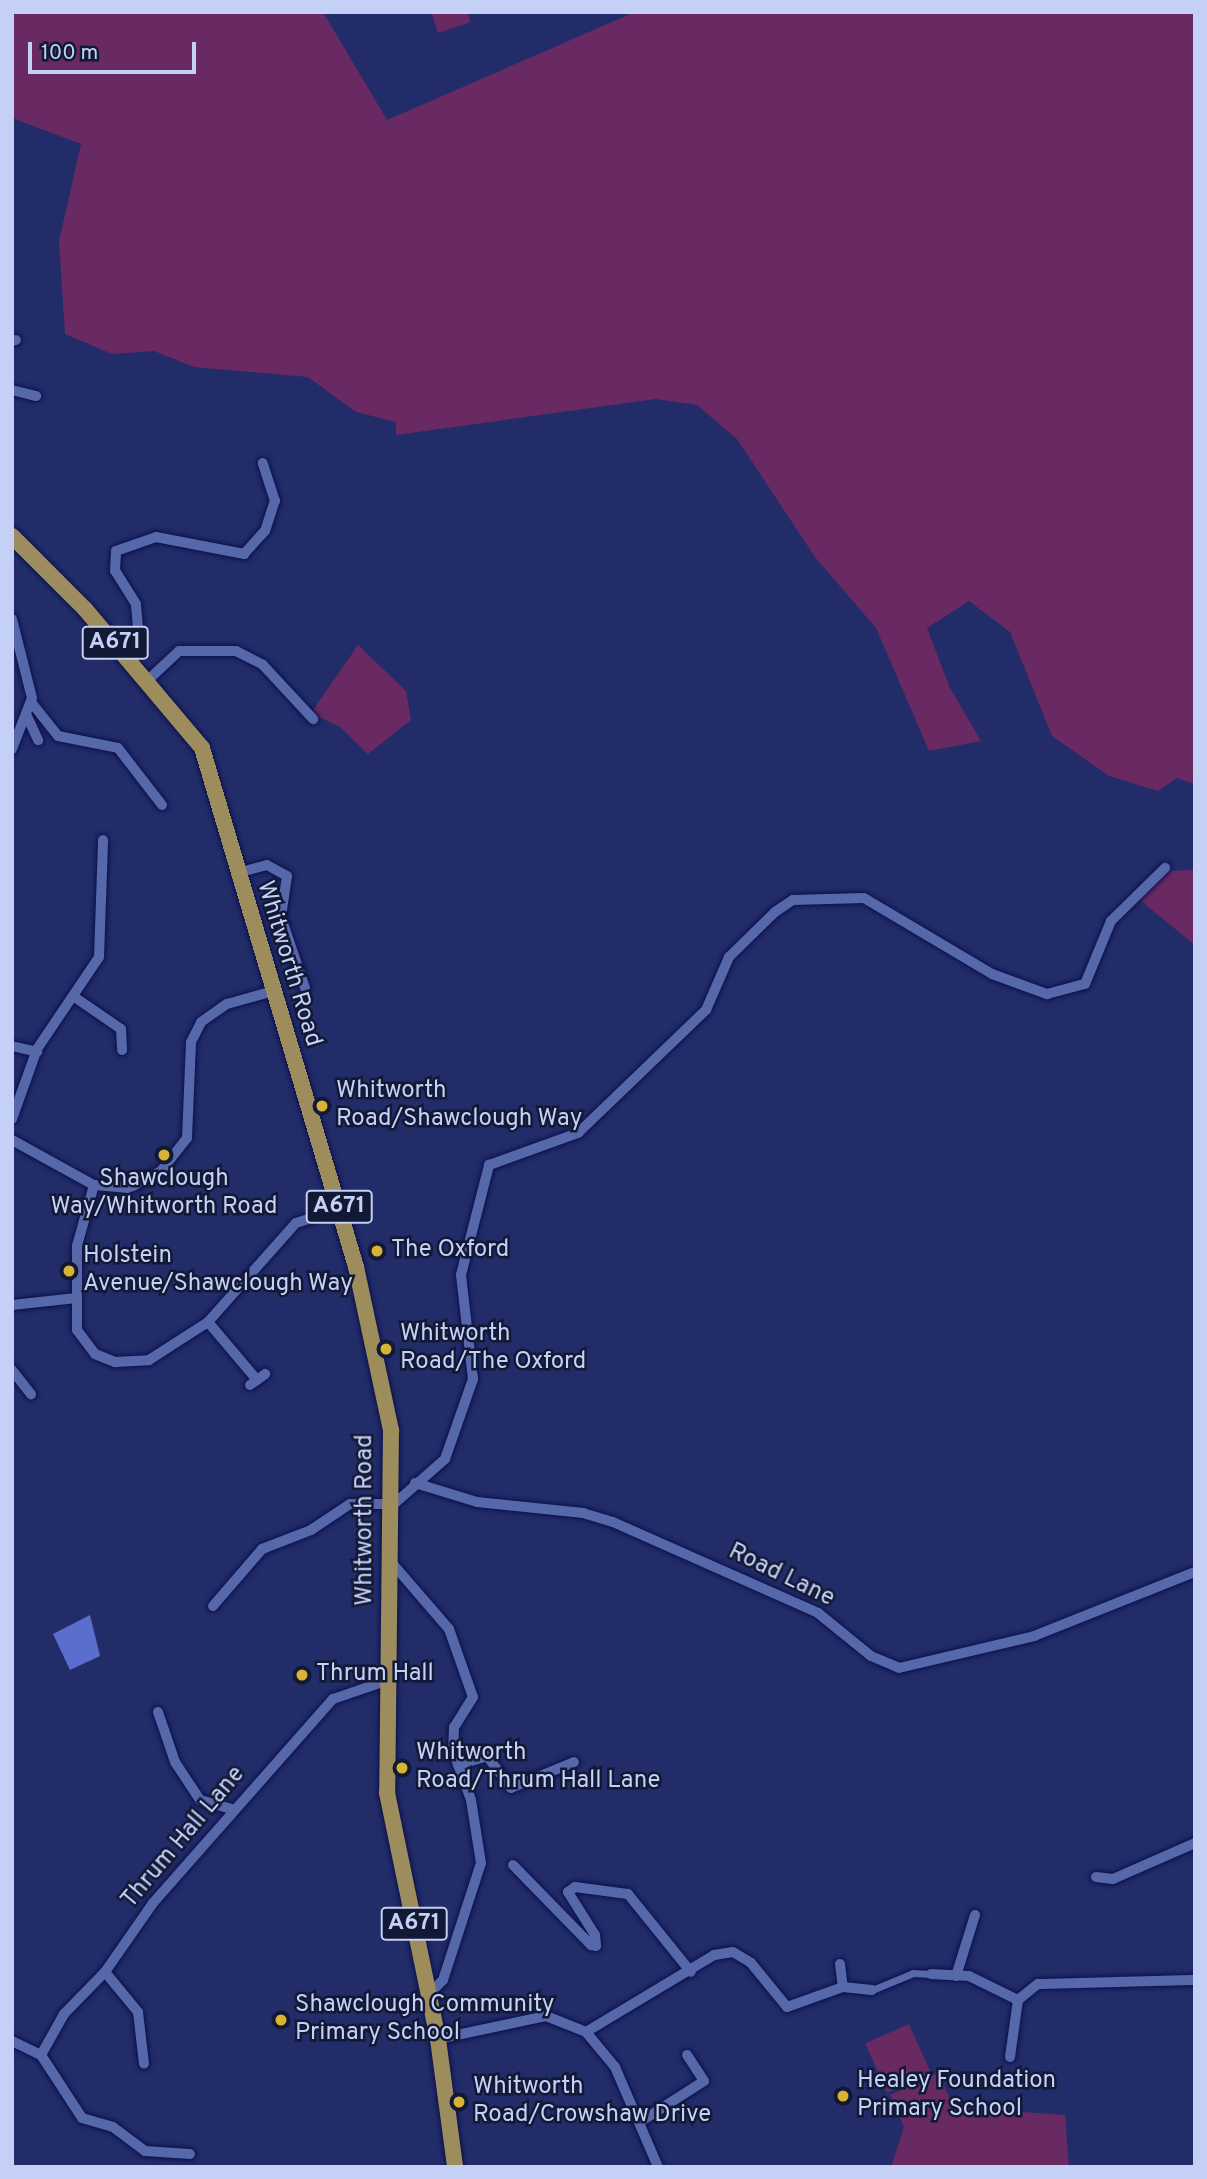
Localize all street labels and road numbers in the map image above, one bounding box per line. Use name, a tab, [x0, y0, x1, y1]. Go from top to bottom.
road number: A671	[80, 624, 150, 663]
street label: Whitworth Road	[249, 878, 327, 1050]
road number: A671	[304, 1188, 374, 1226]
street label: Whitworth Road	[352, 1434, 380, 1606]
street label: Road Lane	[723, 1538, 839, 1614]
street label: Thrum Hall Lane	[116, 1761, 252, 1915]
road number: A671	[379, 1904, 449, 1943]

